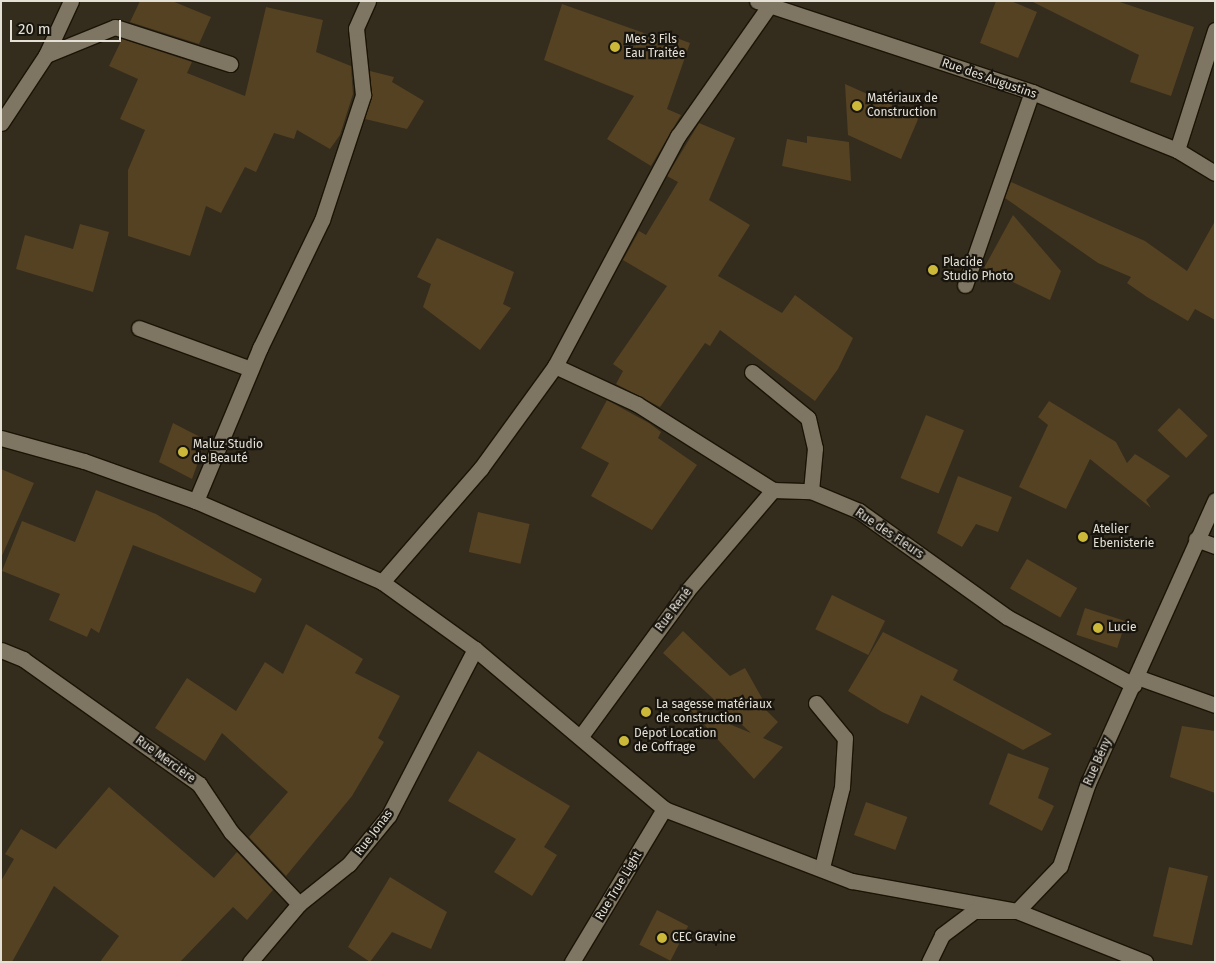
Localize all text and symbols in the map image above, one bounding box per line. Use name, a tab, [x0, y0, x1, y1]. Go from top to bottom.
scale bar	[12, 10, 124, 42]
text: 20 m	[18, 20, 51, 38]
place label: Mes 3 Fils Eau Traitée	[625, 33, 685, 61]
marker: Mes 3 Fils Eau Traitée	[609, 41, 621, 53]
street label: Rue des Augustins	[940, 56, 1038, 102]
place label: Matériaux de Construction	[867, 92, 938, 120]
marker: Matériaux de Construction	[851, 100, 863, 112]
place label: Placide Studio Photo	[943, 256, 1014, 284]
marker: Placide Studio Photo	[927, 264, 939, 276]
place label: Maluz Studio de Beauté	[193, 438, 263, 466]
marker: Maluz Studio de Beauté	[177, 446, 189, 458]
street label: Rue des Fleurs	[852, 506, 926, 562]
place label: Atelier Ebenisterie	[1093, 523, 1154, 551]
marker: Atelier Ebenisterie	[1077, 531, 1089, 543]
street label: Rue René	[653, 585, 695, 635]
place label: Lucie	[1108, 621, 1136, 635]
marker: Lucie	[1092, 622, 1104, 634]
place label: La sagesse matériaux de construction	[656, 698, 772, 726]
marker: La sagesse matériaux de construction	[640, 706, 652, 718]
place label: Dépot Location de Coffrage	[634, 727, 716, 755]
street label: Rue Mercière	[132, 733, 198, 787]
marker: Dépot Location de Coffrage	[618, 735, 630, 747]
street label: Rue Bény	[1081, 736, 1115, 788]
street label: Rue Jonas	[352, 807, 396, 859]
street label: Rue True Light	[593, 849, 645, 923]
place label: CEC Gravine	[672, 931, 736, 945]
marker: CEC Gravine	[656, 932, 668, 944]

